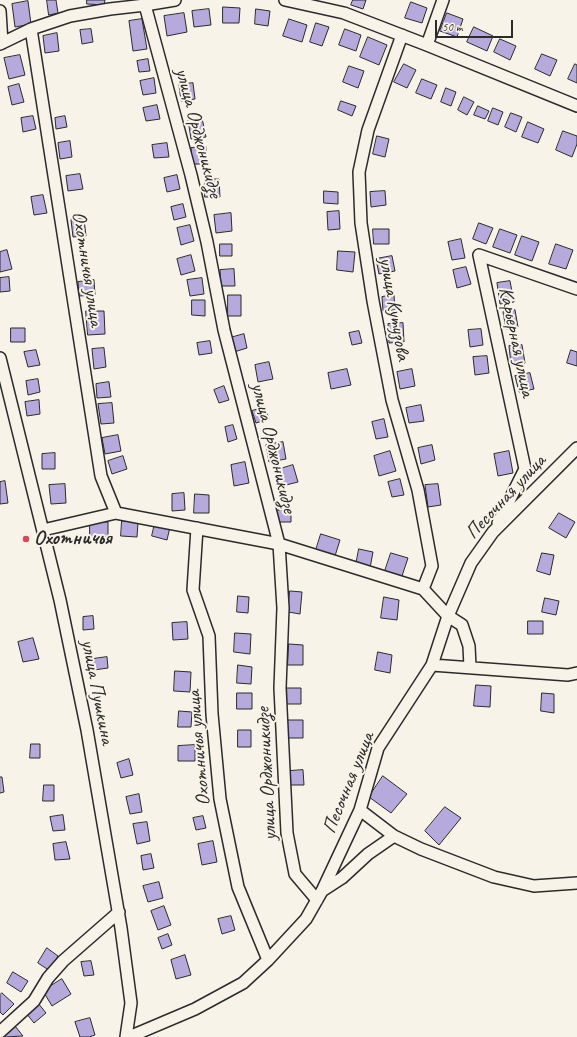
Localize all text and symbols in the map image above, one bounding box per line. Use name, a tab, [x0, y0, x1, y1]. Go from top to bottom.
scale bar	[437, 12, 515, 38]
text: 50 m	[442, 19, 462, 35]
street label: улица Орджоникидзе	[169, 65, 227, 201]
street label: Охотничья улица	[66, 210, 108, 328]
street label: улица Кутузова	[373, 255, 415, 363]
street label: Карьерная улица	[493, 285, 539, 399]
street label: улица Орджоникидзе	[245, 380, 301, 516]
street label: Песочная улица	[461, 450, 551, 544]
place label: Охотничья	[34, 527, 112, 551]
marker: Охотничья	[21, 534, 31, 544]
street label: улица Пушкина	[75, 637, 119, 747]
street label: Охотничья улица	[182, 689, 216, 807]
street label: улица Орджоникидзе	[252, 707, 282, 841]
street label: Песочная улица	[318, 729, 380, 837]

